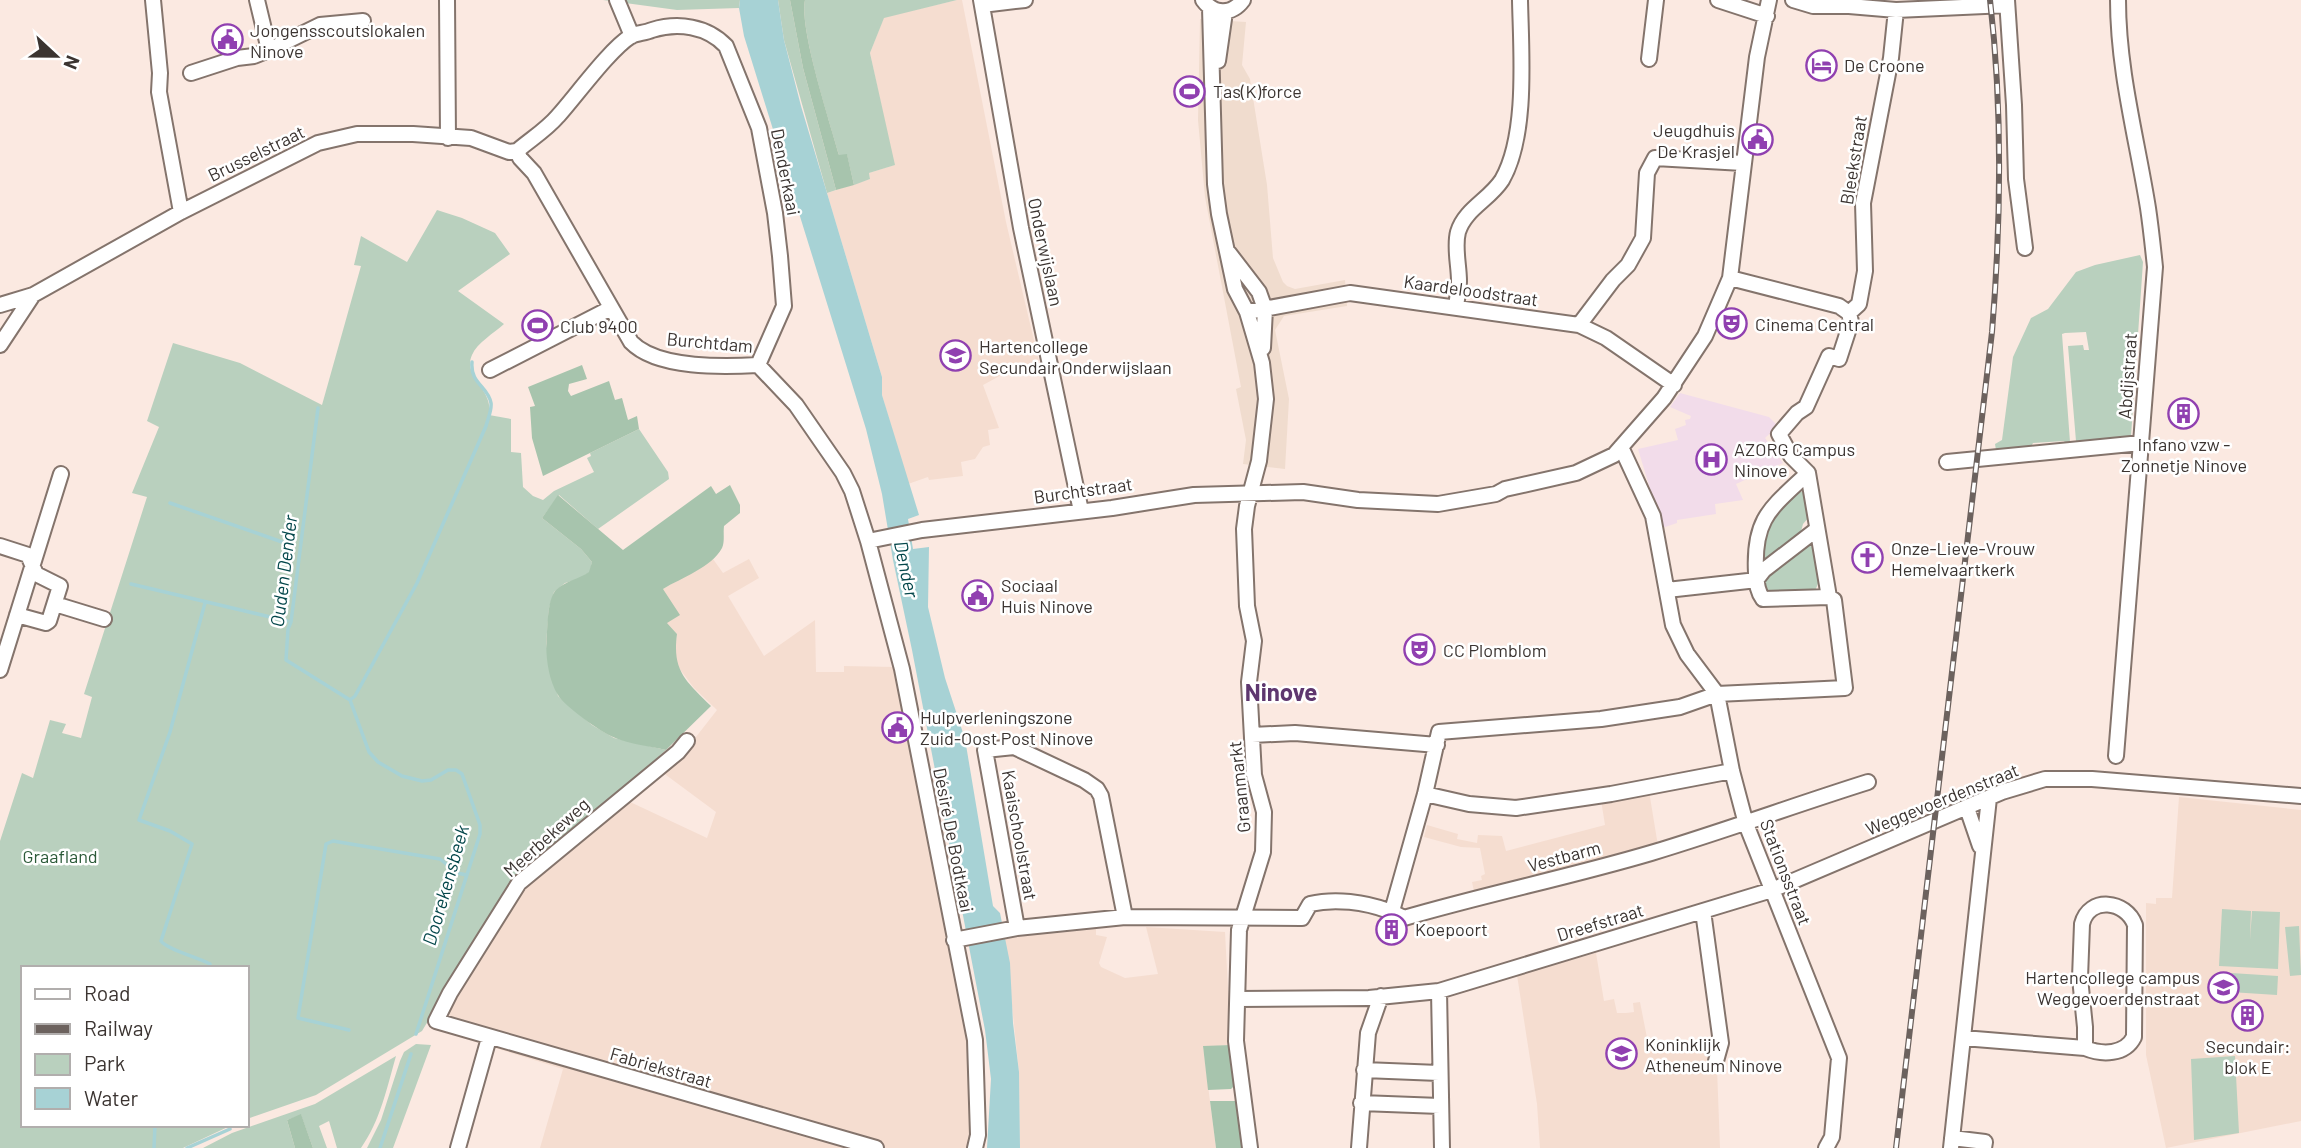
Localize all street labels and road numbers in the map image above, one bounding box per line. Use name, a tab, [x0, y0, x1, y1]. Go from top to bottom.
street label: Bleekstraat	[1835, 114, 1871, 206]
street label: Brusselstraat	[204, 120, 308, 186]
street label: Denderkaai	[767, 127, 805, 217]
street label: Onderwijslaan	[1024, 196, 1068, 308]
street label: Kaardeloodstraat	[1402, 270, 1540, 310]
street label: Burchtdam	[666, 327, 754, 357]
street label: Abdijstraat	[2113, 332, 2141, 420]
street label: Burchtstraat	[1032, 472, 1134, 508]
street label: Graanmarkt	[1223, 740, 1255, 834]
street label: Weggevoerdenstraat	[1862, 758, 2022, 840]
street label: Désiré De Bodtkaai	[929, 766, 979, 914]
street label: Kaaischoolstraat	[998, 768, 1042, 902]
street label: Meerbekeweg	[499, 793, 593, 881]
street label: Stationsstraat	[1756, 816, 1816, 928]
street label: Vestbarm	[1525, 836, 1603, 876]
street label: Dreefstraat	[1554, 898, 1646, 946]
street label: Fabriekstraat	[608, 1042, 714, 1092]

